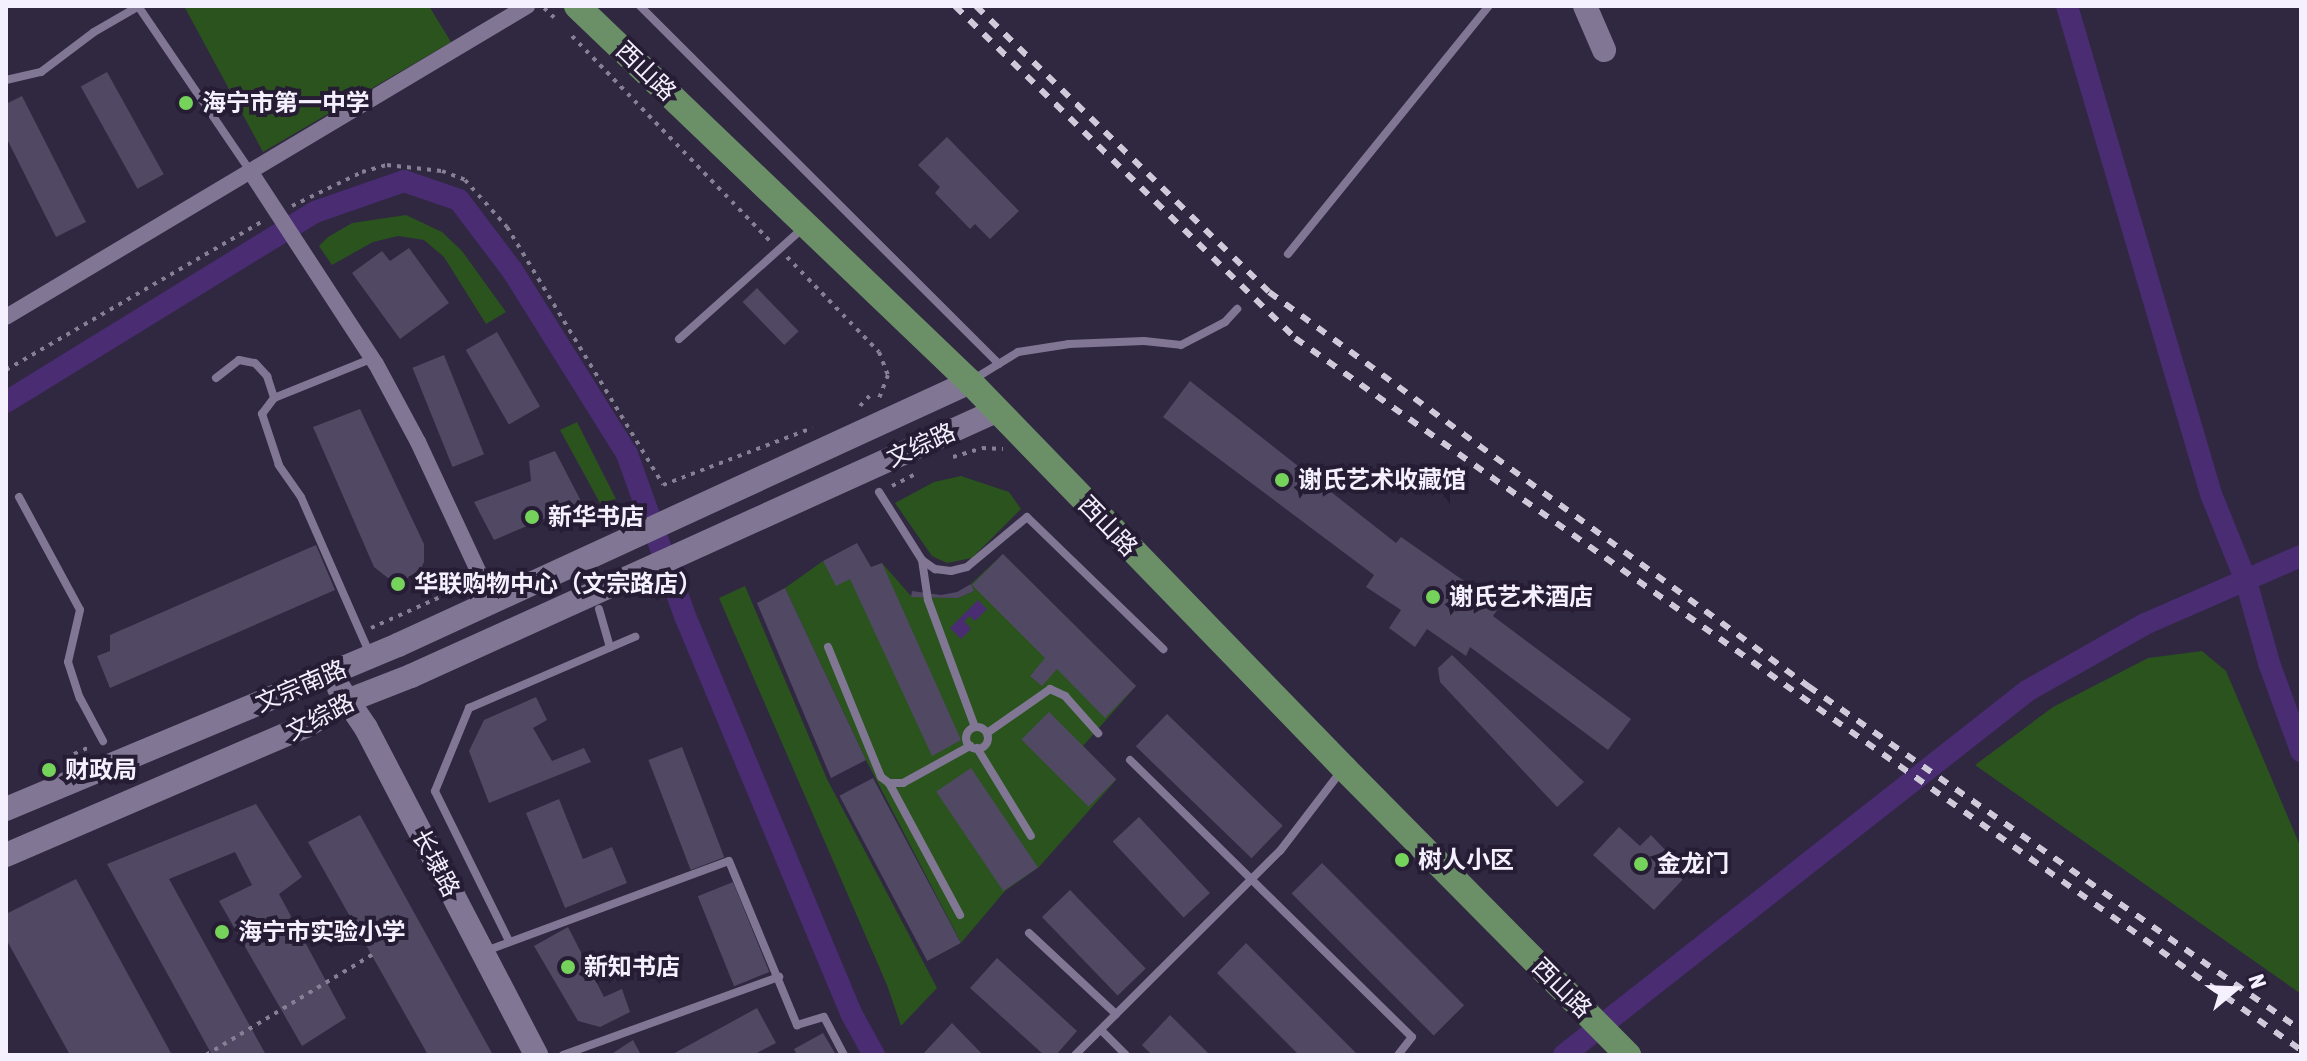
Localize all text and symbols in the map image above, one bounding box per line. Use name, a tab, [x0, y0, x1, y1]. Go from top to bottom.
street label: 西山路	[610, 36, 682, 106]
place label: 海宁市第一中学	[202, 89, 370, 117]
marker: 海宁市第一中学	[177, 94, 195, 112]
street label: 文综路	[882, 417, 960, 473]
place label: 谢氏艺术收藏馆	[1298, 466, 1466, 494]
marker: 谢氏艺术收藏馆	[1273, 471, 1291, 489]
street label: 西山路	[1073, 490, 1143, 562]
place label: 新华书店	[548, 503, 644, 531]
marker: 新华书店	[523, 508, 541, 526]
place label: 华联购物中心（文宗路店）	[414, 570, 702, 598]
marker: 华联购物中心（文宗路店）	[389, 575, 407, 593]
place label: 谢氏艺术酒店	[1449, 583, 1593, 611]
marker: 谢氏艺术酒店	[1424, 588, 1442, 606]
street label: 文宗南路	[251, 654, 351, 718]
street label: 文综路	[281, 688, 359, 746]
place label: 财政局	[65, 756, 137, 784]
marker: 财政局	[40, 761, 58, 779]
street label: 长埭路	[406, 824, 466, 902]
place label: 树人小区	[1418, 846, 1514, 874]
place label: 金龙门	[1657, 850, 1729, 878]
marker: 树人小区	[1393, 851, 1411, 869]
marker: 金龙门	[1632, 855, 1650, 873]
place label: 海宁市实验小学	[238, 918, 406, 946]
marker: 海宁市实验小学	[213, 923, 231, 941]
north arrow	[2195, 949, 2275, 1029]
street label: 西山路	[1526, 952, 1598, 1024]
place label: 新知书店	[584, 953, 680, 981]
marker: 新知书店	[559, 958, 577, 976]
text: N	[2243, 971, 2272, 992]

